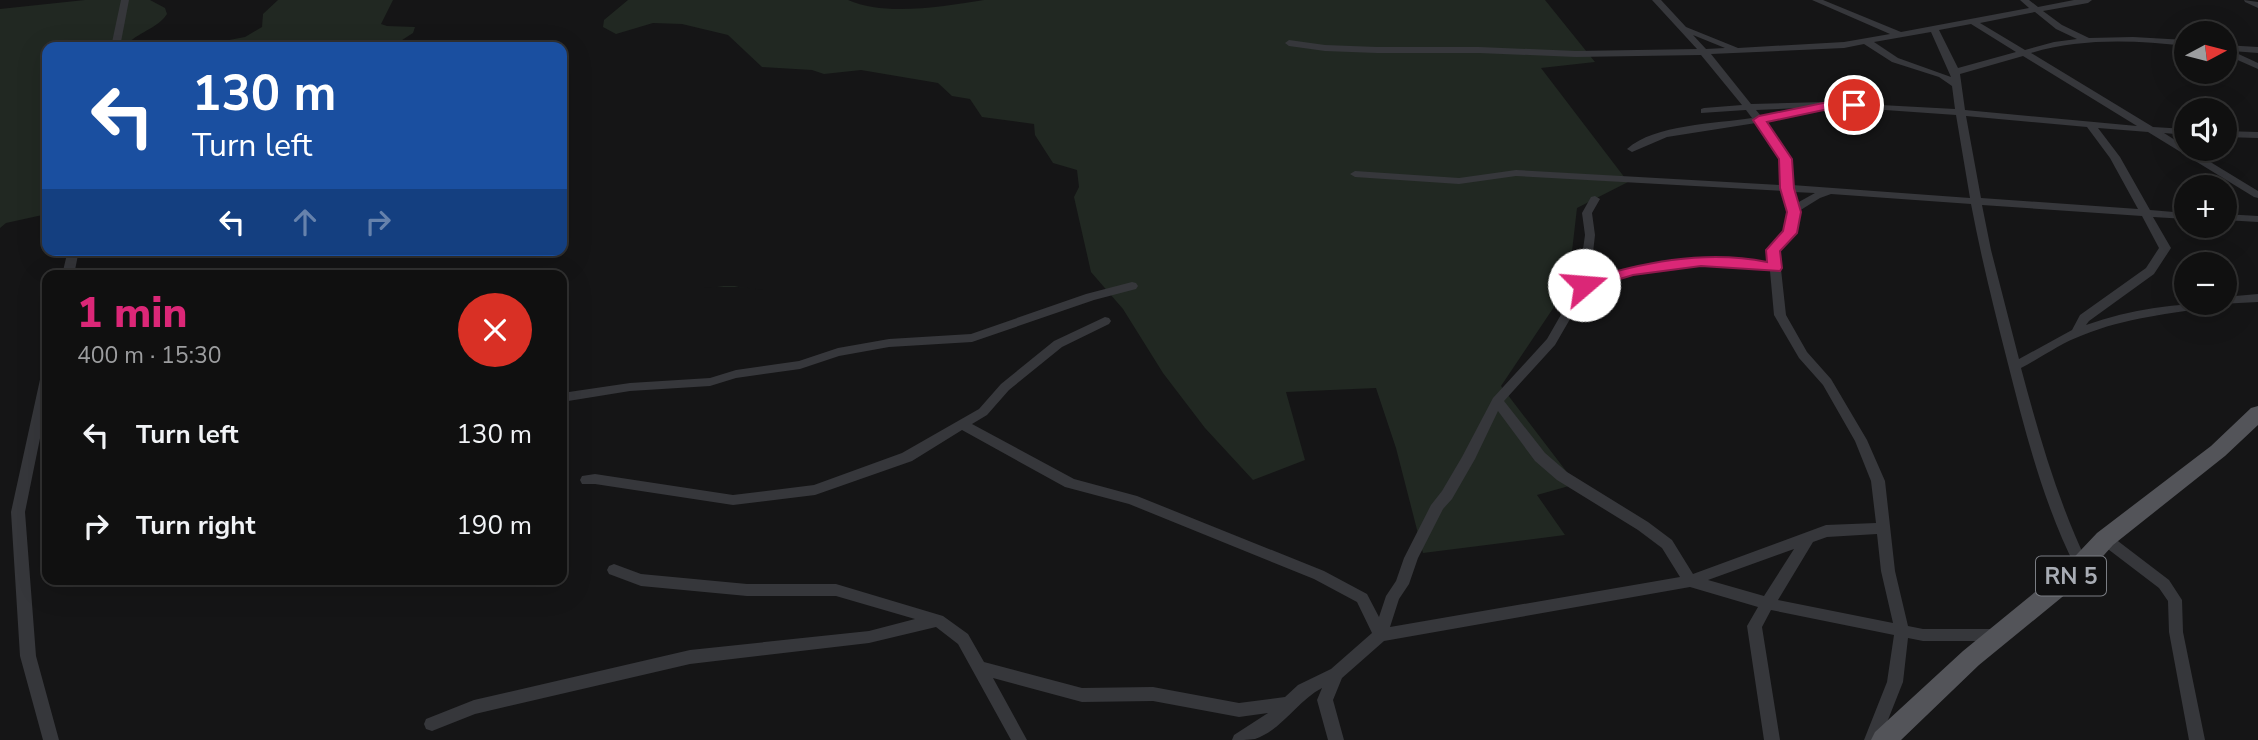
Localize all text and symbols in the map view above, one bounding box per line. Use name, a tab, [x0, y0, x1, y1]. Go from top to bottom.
north arrow	[2174, 21, 2236, 84]
map controls	[2174, 21, 2237, 315]
text: 130 m	[192, 60, 336, 127]
icon: left	[77, 70, 168, 161]
pin	[1824, 75, 1884, 135]
icon: arrive	[1835, 86, 1873, 124]
button: sound	[2174, 98, 2237, 161]
text: Turn left	[192, 124, 312, 167]
button: +	[2174, 175, 2237, 238]
icon: left	[213, 203, 251, 241]
icon: ahead	[286, 203, 324, 241]
icon: right	[359, 203, 397, 241]
position arrow	[1547, 248, 1621, 322]
button: −	[2174, 252, 2237, 315]
text: 1 min	[77, 285, 187, 342]
button: close	[458, 293, 532, 367]
text: 400 m · 15:30	[77, 340, 222, 371]
icon: left	[77, 416, 115, 454]
text: Turn left	[136, 417, 239, 452]
text: 130 m	[456, 417, 532, 452]
icon: right	[77, 507, 115, 545]
text: Turn right	[136, 508, 255, 543]
text: 190 m	[456, 508, 532, 543]
road number: RN 5	[2036, 556, 2106, 596]

